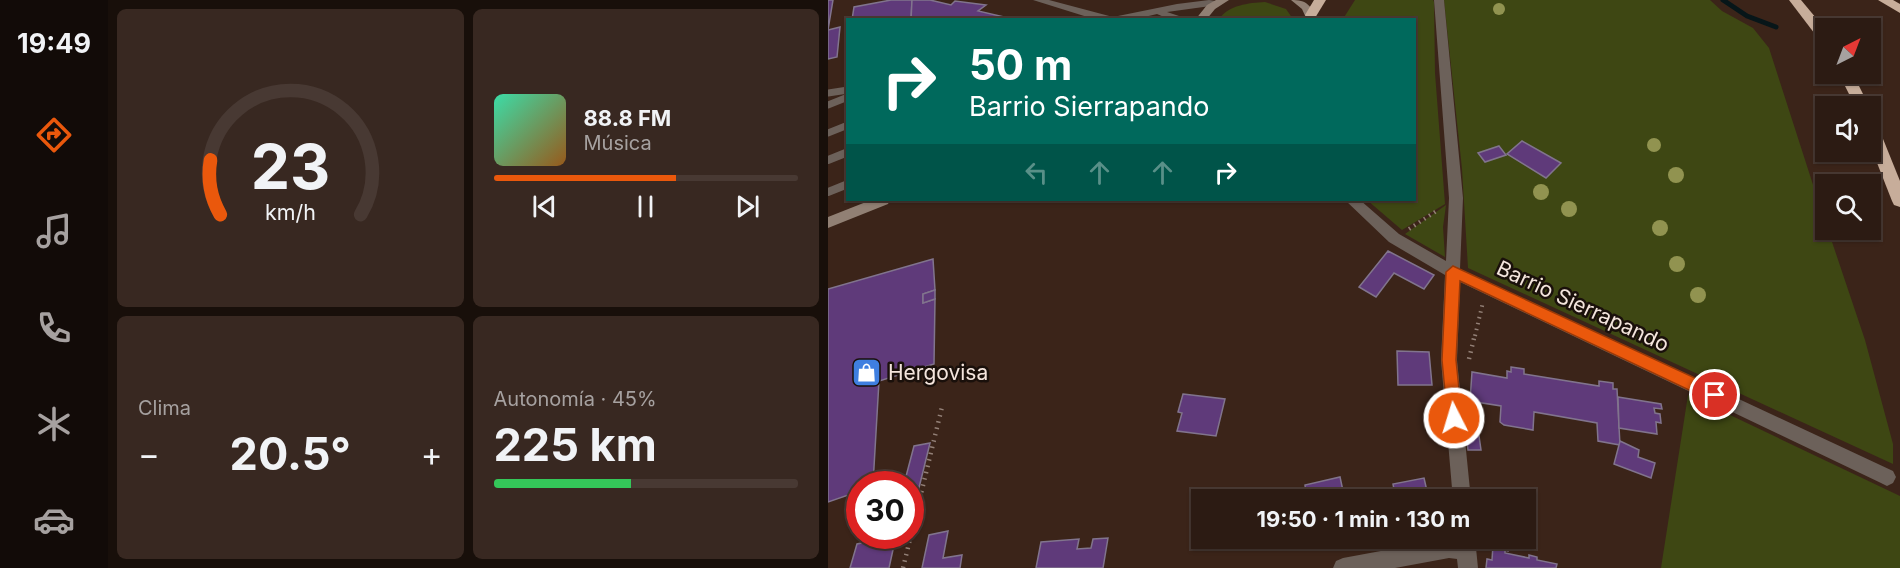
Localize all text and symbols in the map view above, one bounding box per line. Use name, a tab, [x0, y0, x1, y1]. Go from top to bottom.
north arrow	[1815, 18, 1881, 84]
map controls	[1815, 18, 1881, 240]
text: 19:49	[17, 27, 91, 60]
text: 50 m	[969, 39, 1072, 90]
icon: right	[870, 42, 948, 120]
text: Barrio Sierrapando	[969, 90, 1209, 123]
button: sound	[1815, 96, 1881, 162]
text: 88.8 FM	[584, 105, 671, 131]
icon: directions	[33, 114, 75, 156]
text: 23	[250, 129, 330, 204]
text: Música	[584, 131, 652, 155]
icon: left	[1020, 156, 1053, 189]
icon: ahead	[1083, 156, 1116, 189]
icon: ahead	[1146, 156, 1179, 189]
icon: right	[1209, 156, 1242, 189]
button: search	[1815, 174, 1881, 240]
icon: previous	[528, 190, 561, 223]
icon: pause	[629, 190, 662, 223]
icon: next	[731, 190, 764, 223]
text: km/h	[265, 200, 316, 226]
icon: music	[33, 210, 75, 252]
street label: Barrio Sierrapando	[1493, 255, 1673, 357]
icon: phone	[33, 307, 75, 349]
shop icon: Hergovisa	[851, 356, 883, 388]
place label: Hergovisa	[888, 360, 988, 385]
pin	[1689, 369, 1740, 420]
icon: arrive	[1698, 378, 1731, 411]
position arrow	[1422, 386, 1486, 450]
text: Autonomía · 45%	[494, 387, 657, 411]
text: Clima	[138, 396, 191, 420]
icon: climate	[33, 403, 75, 445]
text: 225 km	[494, 417, 657, 472]
text: 20.5°	[230, 426, 351, 481]
text: −	[138, 434, 160, 474]
text: +	[421, 434, 443, 474]
speed limit sign: 30	[846, 471, 924, 549]
icon: car	[33, 499, 75, 541]
text: 19:50 · 1 min · 130 m	[1257, 506, 1470, 532]

